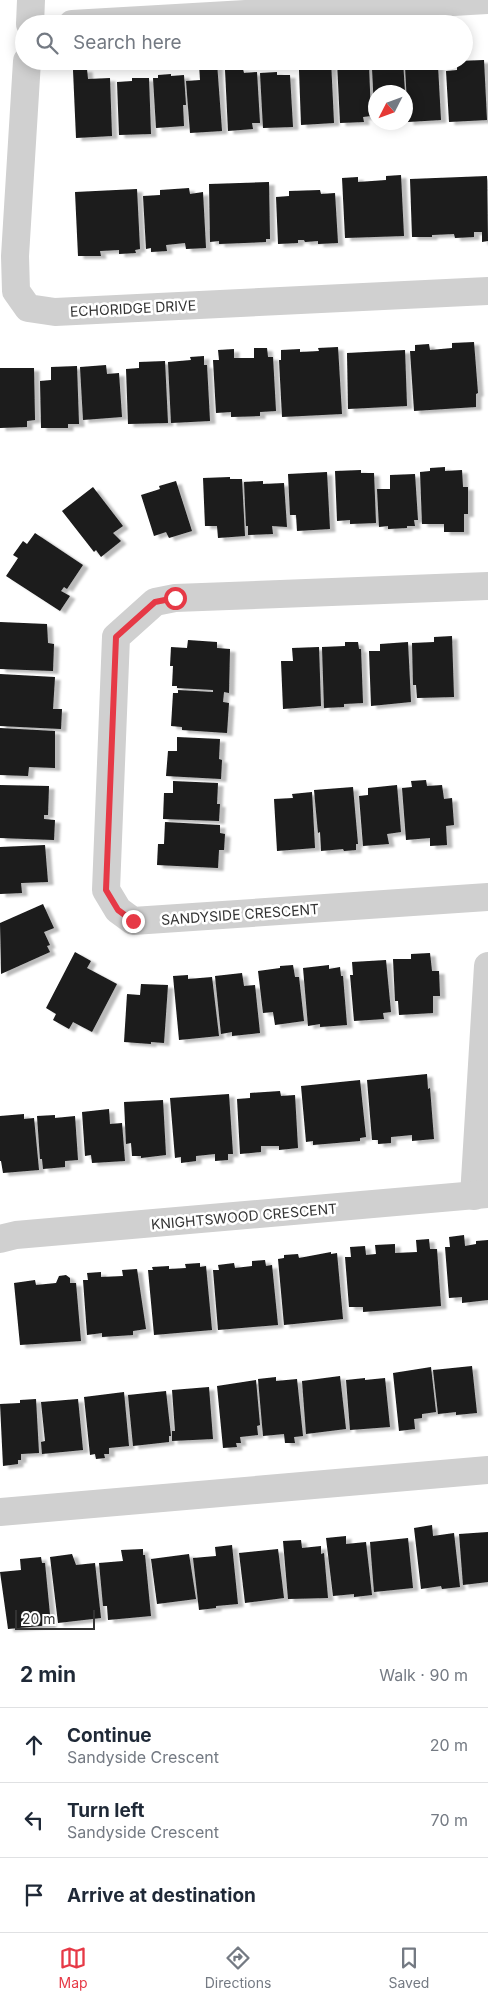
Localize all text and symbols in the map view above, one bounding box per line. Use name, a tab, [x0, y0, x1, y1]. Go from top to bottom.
search box	[15, 15, 473, 70]
icon: search	[33, 29, 61, 57]
text: Search here	[73, 31, 182, 54]
north arrow	[368, 85, 413, 130]
street label: ECHORIDGE DRIVE	[69, 296, 197, 320]
route start	[164, 587, 187, 610]
street label: SANDYSIDE CRESCENT	[160, 900, 320, 928]
route end	[122, 910, 145, 933]
street label: KNIGHTSWOOD CRESCENT	[150, 1199, 338, 1233]
scale bar	[15, 1607, 95, 1630]
text: 20 m	[22, 1610, 56, 1627]
text: 2 min	[20, 1662, 76, 1687]
text: Walk · 90 m	[379, 1665, 468, 1685]
text: Continue	[67, 1724, 152, 1747]
icon: ahead	[20, 1731, 48, 1759]
text: 20 m	[430, 1735, 468, 1755]
text: Sandyside Crescent	[67, 1747, 219, 1767]
text: Turn left	[67, 1799, 145, 1822]
icon: left	[20, 1806, 48, 1834]
text: 70 m	[431, 1810, 468, 1830]
text: Sandyside Crescent	[67, 1822, 219, 1842]
icon: arrive	[20, 1881, 48, 1909]
text: Arrive at destination	[67, 1884, 256, 1907]
tab: Map	[59, 1944, 88, 1991]
tab: Directions	[205, 1944, 271, 1991]
tab: Saved	[388, 1944, 429, 1991]

